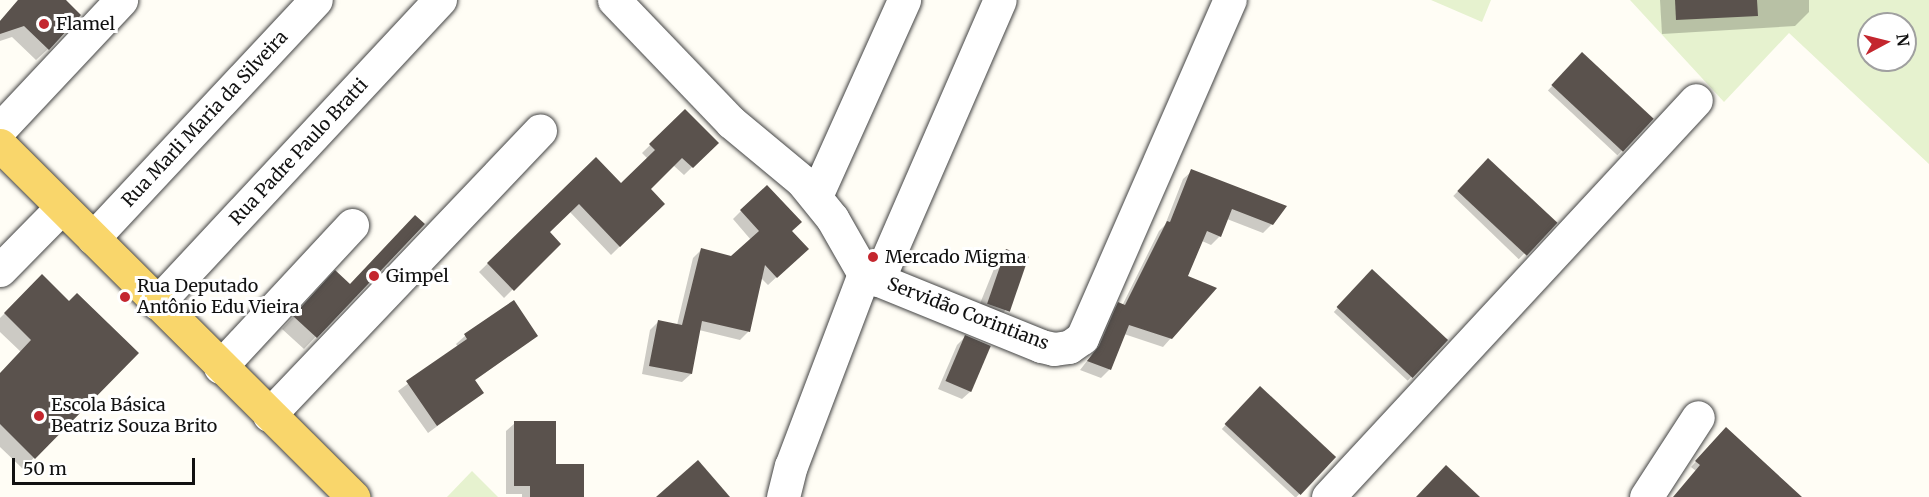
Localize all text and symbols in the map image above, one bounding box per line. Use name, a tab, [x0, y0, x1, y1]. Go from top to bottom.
north arrow	[1857, 12, 1917, 72]
place label: Flamel	[56, 13, 115, 35]
marker: Flamel	[37, 17, 51, 31]
street label: Rua Marli Maria da Silveira	[118, 26, 292, 212]
text: N	[1892, 33, 1914, 48]
street label: Rua Padre Paulo Bratti	[225, 74, 373, 230]
place label: Mercado Migma	[885, 246, 1026, 268]
marker: Mercado Migma	[866, 250, 880, 264]
place label: Gimpel	[386, 265, 449, 287]
marker: Gimpel	[367, 269, 381, 283]
street label: Servidão Corintians	[884, 273, 1052, 355]
place label: Rua Deputado Antônio Edu Vieira	[137, 276, 299, 318]
marker: Rua Deputado Antônio Edu Vieira	[118, 290, 132, 304]
place label: Escola Básica Beatriz Souza Brito	[51, 395, 217, 438]
marker: Escola Básica Beatriz Souza Brito	[32, 409, 46, 423]
scale bar	[15, 446, 198, 484]
text: 50 m	[23, 457, 67, 480]

